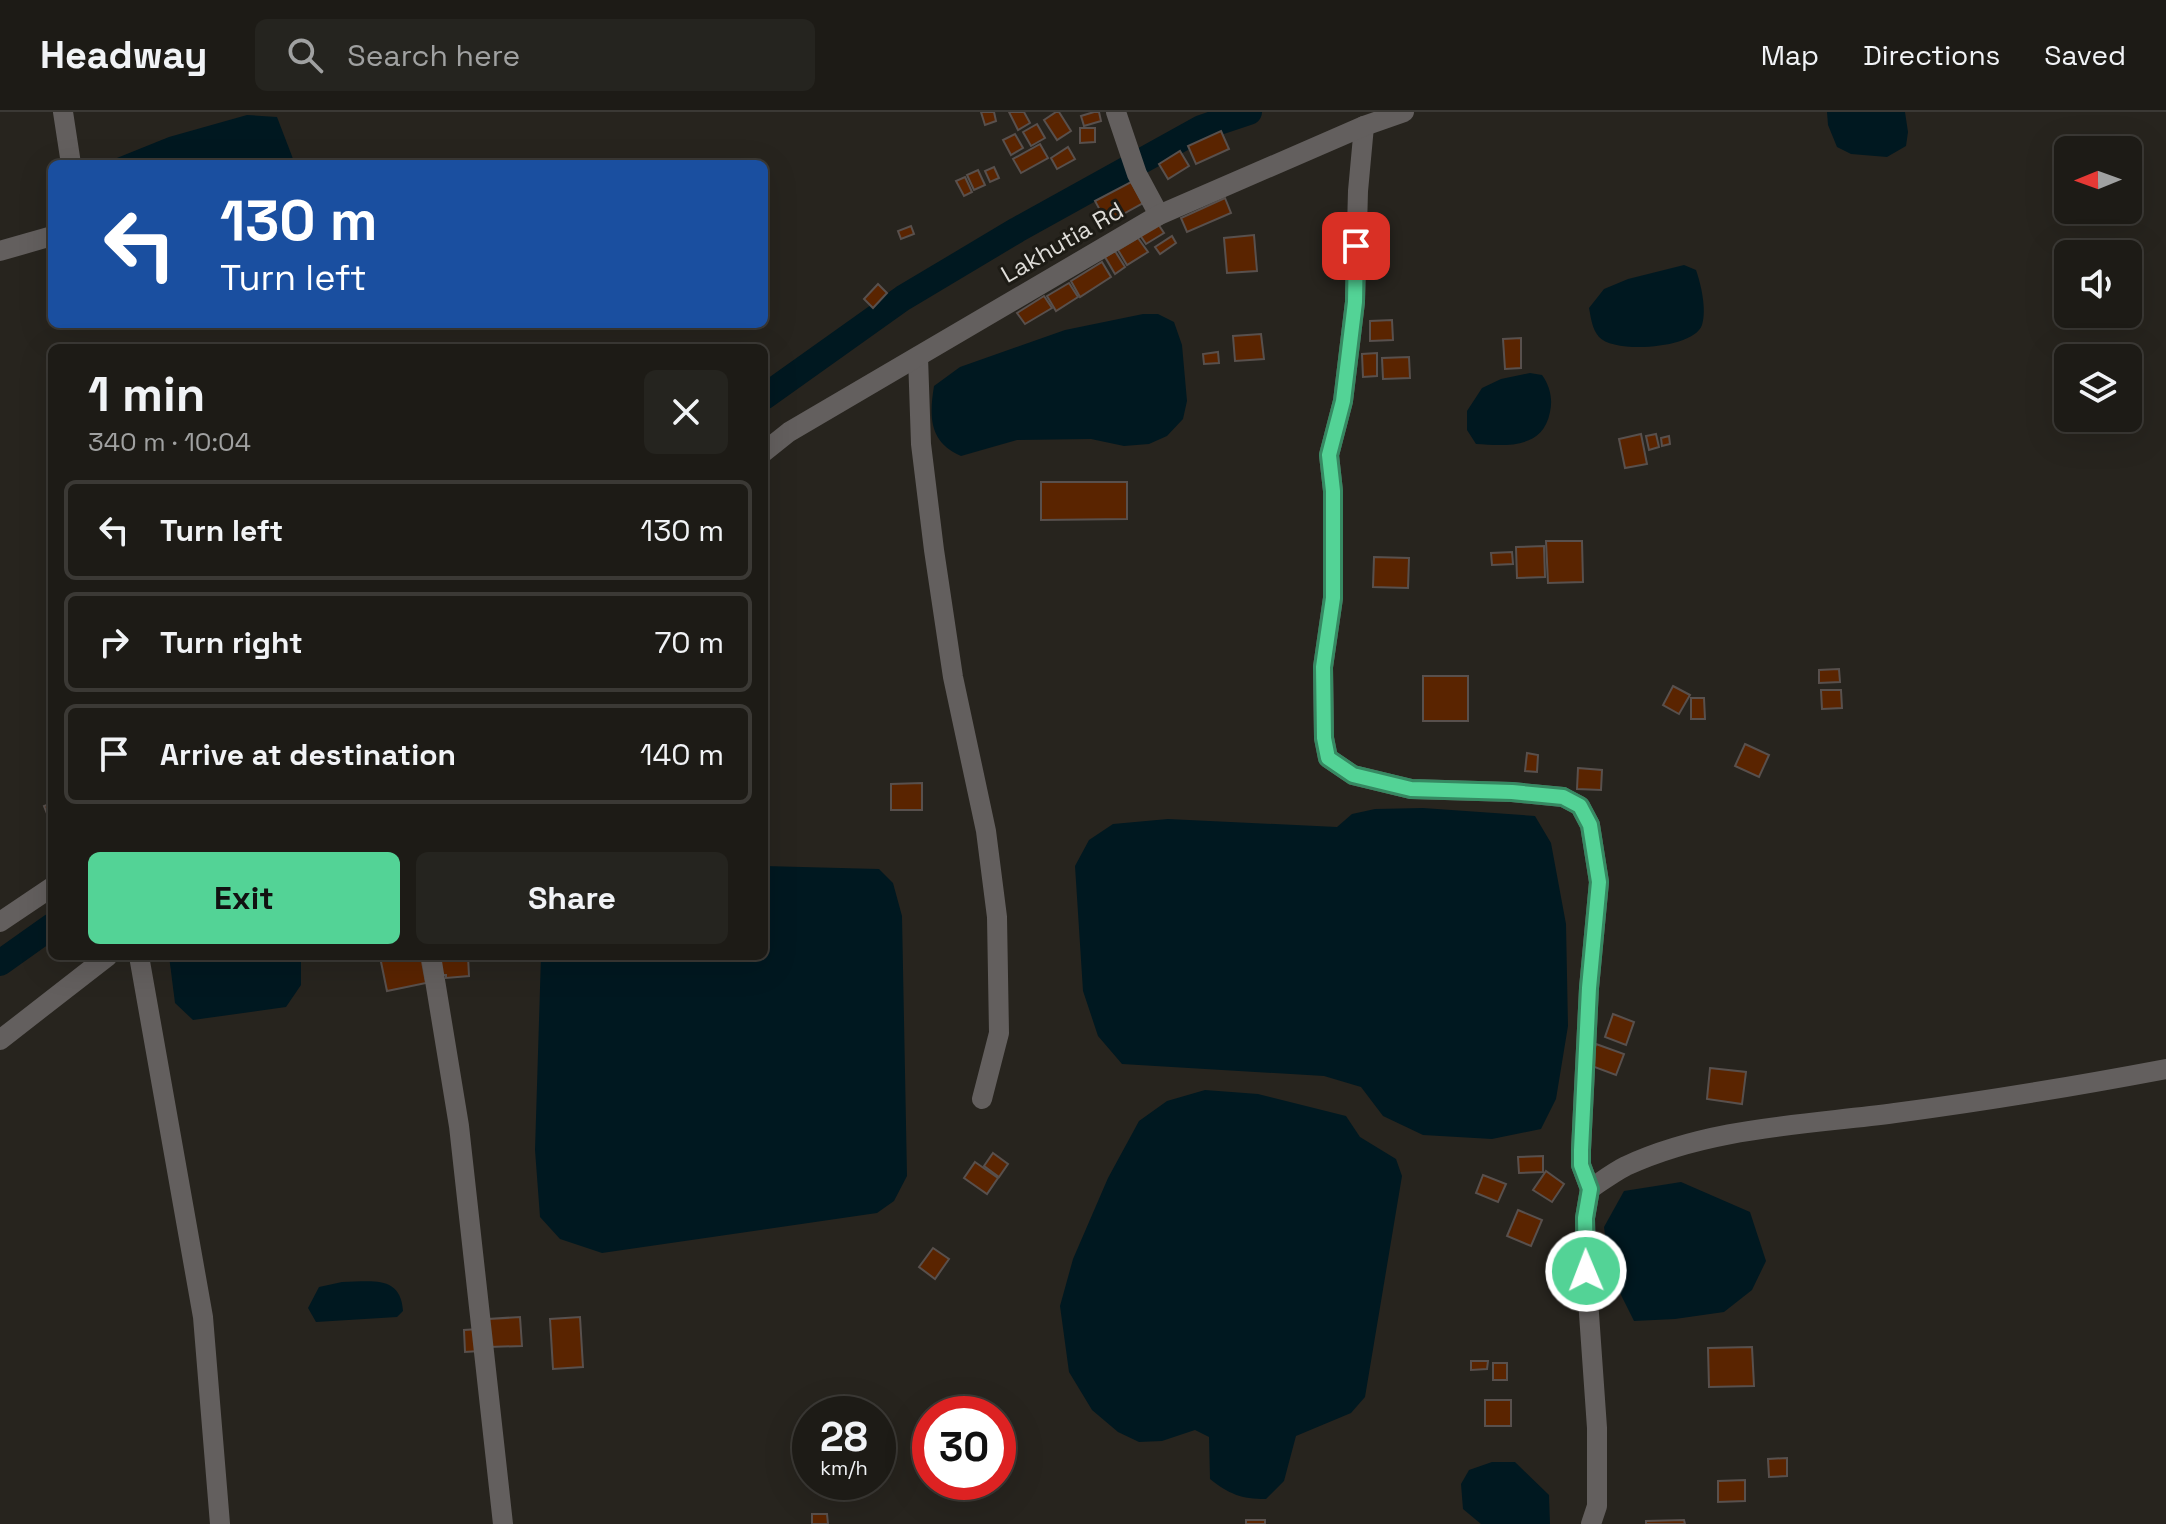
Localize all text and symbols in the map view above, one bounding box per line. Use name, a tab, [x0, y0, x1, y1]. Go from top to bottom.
search box	[255, 19, 815, 91]
text: Headway	[40, 31, 207, 79]
icon: search	[283, 33, 327, 77]
text: Search here	[347, 36, 520, 75]
text: Map	[1761, 37, 1819, 73]
text: Directions	[1863, 37, 2000, 73]
text: Saved	[2044, 37, 2126, 73]
north arrow	[2054, 136, 2142, 224]
map controls	[2054, 136, 2142, 432]
text: 130 m	[220, 185, 378, 256]
icon: left	[88, 192, 192, 296]
street label: Lakhutia Rd	[995, 194, 1129, 290]
pin	[1322, 212, 1390, 280]
icon: arrive	[1334, 224, 1378, 268]
button: sound	[2054, 240, 2142, 328]
text: Turn left	[220, 255, 367, 301]
button: layers	[2054, 344, 2142, 432]
text: 1 min	[88, 364, 205, 425]
button: close	[644, 370, 728, 454]
text: 340 m · 10:04	[88, 425, 251, 459]
icon: left	[92, 508, 136, 552]
text: Turn left	[160, 511, 283, 550]
text: 130 m	[641, 511, 724, 550]
icon: right	[92, 620, 136, 664]
text: Turn right	[160, 623, 303, 662]
text: 70 m	[655, 623, 724, 662]
icon: arrive	[92, 732, 136, 776]
text: Arrive at destination	[160, 735, 456, 774]
text: 140 m	[640, 735, 724, 774]
button: Exit	[88, 852, 400, 944]
button: Share	[416, 852, 728, 944]
position arrow	[1544, 1229, 1628, 1313]
speed limit sign: 30	[912, 1396, 1016, 1500]
text: 28	[820, 1412, 868, 1463]
text: km/h	[820, 1455, 868, 1481]

